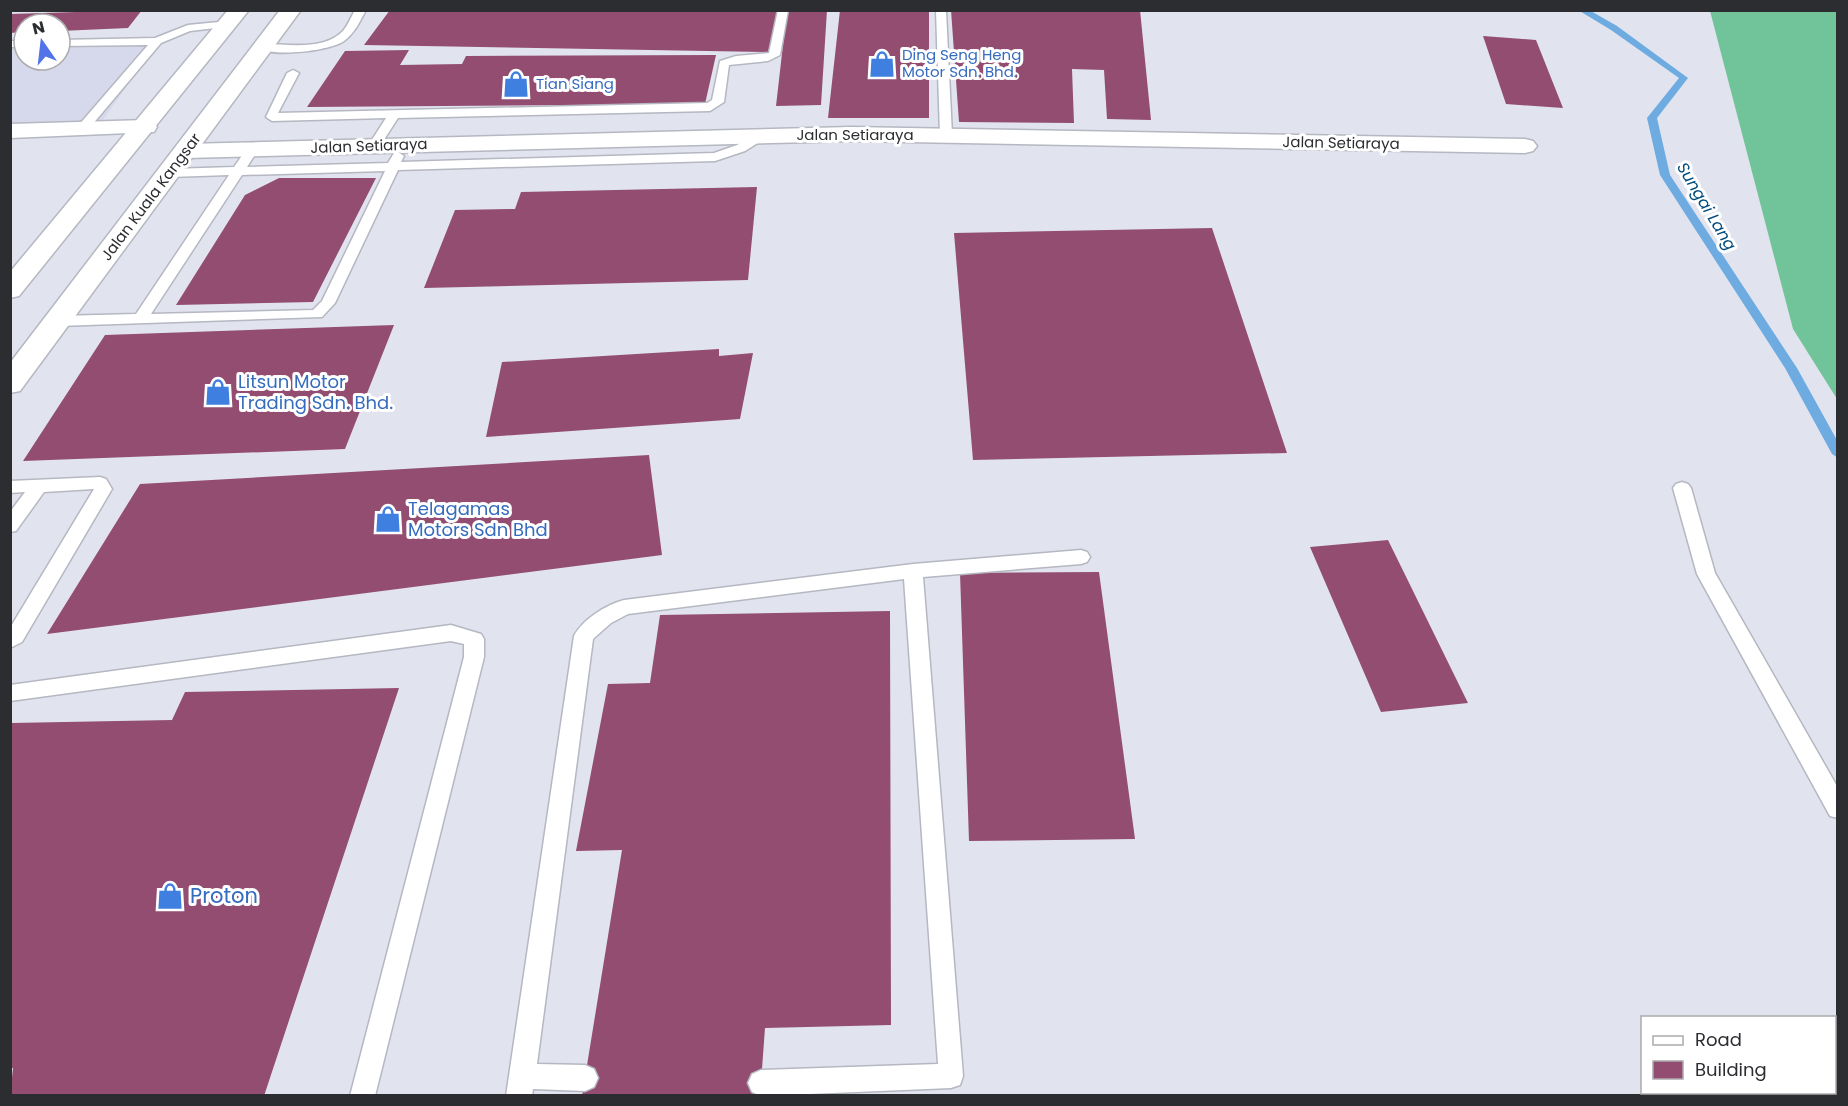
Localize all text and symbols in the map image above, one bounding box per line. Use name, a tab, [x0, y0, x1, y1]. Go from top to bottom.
north arrow	[12, 12, 72, 72]
text: N	[30, 15, 47, 41]
place label: Ding Seng Heng Motor Sdn. Bhd.	[902, 44, 1021, 82]
shop icon: Ding Seng Heng Motor Sdn. Bhd.	[867, 49, 897, 79]
shop icon: Tian Siang	[501, 69, 531, 99]
place label: Tian Siang	[536, 73, 614, 94]
street label: Jalan Setiaraya	[796, 124, 914, 145]
street label: Jalan Kuala Kangsar	[96, 128, 206, 265]
street label: Jalan Setiaraya	[1282, 131, 1400, 154]
street label: Jalan Setiaraya	[310, 133, 428, 158]
water label: Sungai Lang	[1671, 158, 1742, 255]
place label: Litsun Motor Trading Sdn. Bhd.	[238, 369, 393, 415]
shop icon: Litsun Motor Trading Sdn. Bhd.	[203, 377, 233, 407]
place label: Telagamas Motors Sdn Bhd	[408, 496, 548, 542]
shop icon: Telagamas Motors Sdn Bhd	[373, 504, 403, 534]
shop icon: Proton	[155, 881, 185, 911]
place label: Proton	[190, 881, 258, 910]
legend	[1641, 1016, 1836, 1094]
text: Road	[1695, 1027, 1742, 1052]
text: Building	[1695, 1057, 1767, 1082]

